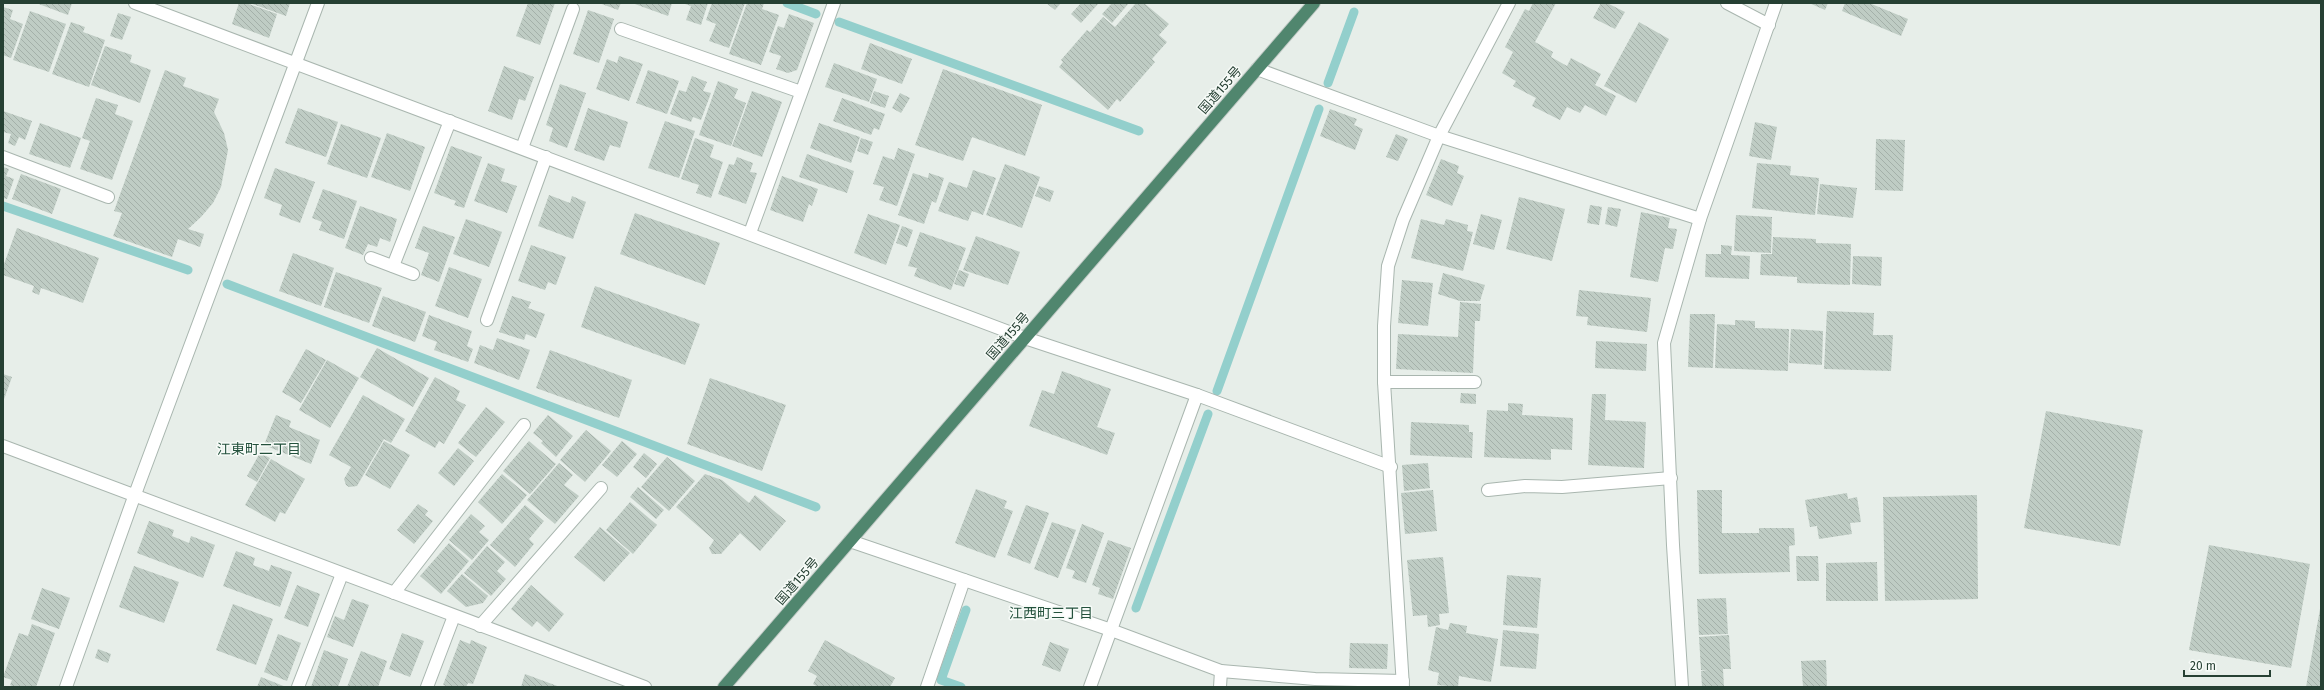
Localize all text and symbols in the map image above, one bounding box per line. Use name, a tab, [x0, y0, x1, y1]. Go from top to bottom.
street label: 国道155号	[1195, 63, 1245, 117]
street label: 国道155号	[983, 309, 1033, 363]
district label: 江東町二丁目	[217, 441, 301, 458]
street label: 国道155号	[772, 554, 822, 608]
district label: 江西町三丁目	[1009, 605, 1093, 622]
scale bar	[2184, 652, 2270, 678]
text: 20 m	[2190, 659, 2216, 673]

